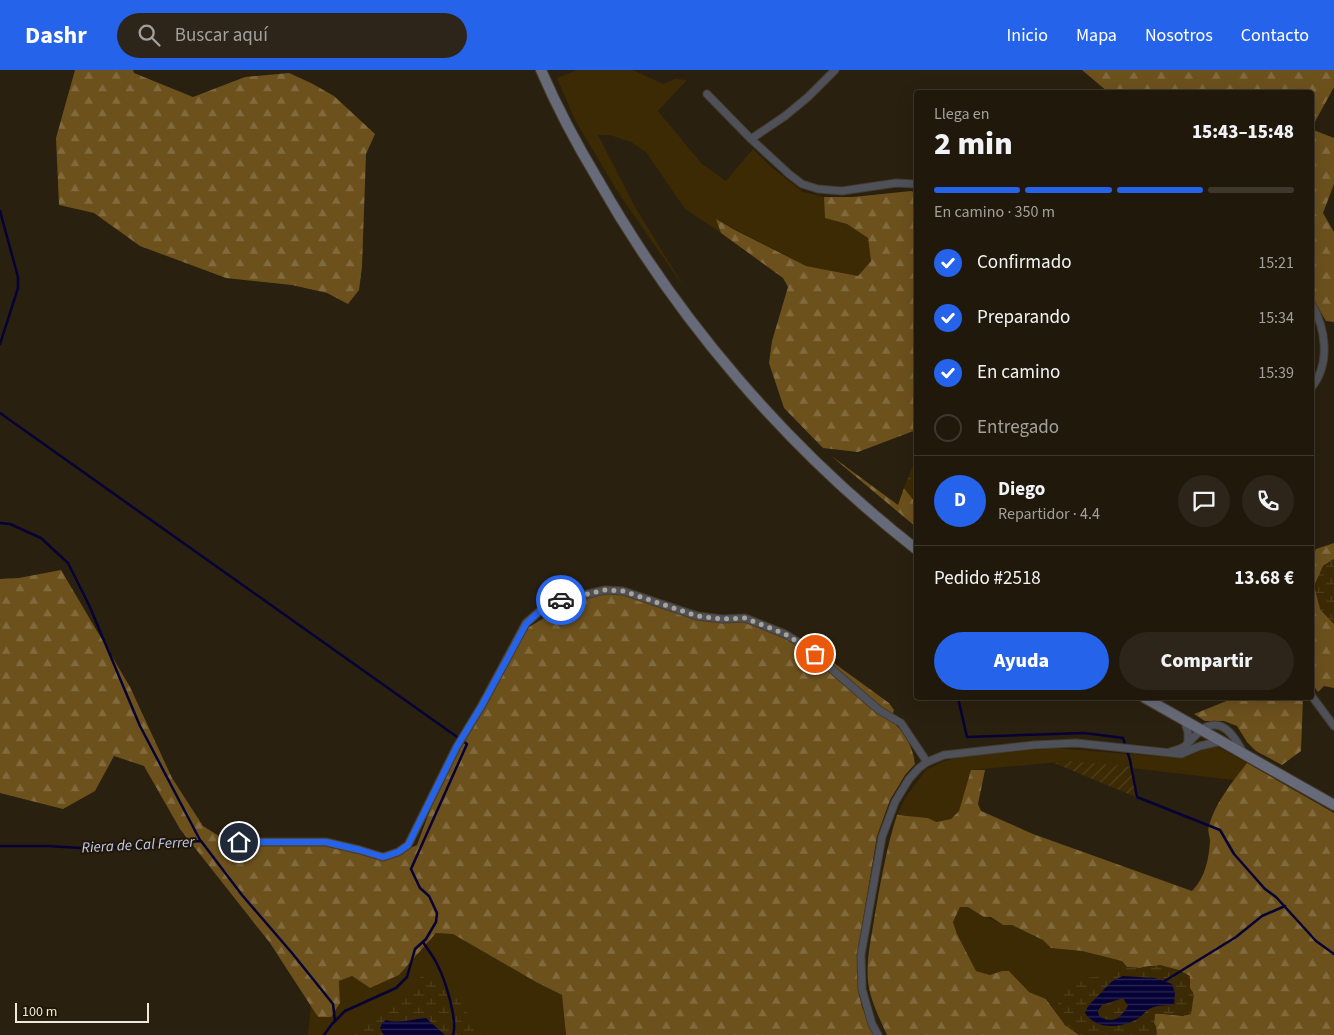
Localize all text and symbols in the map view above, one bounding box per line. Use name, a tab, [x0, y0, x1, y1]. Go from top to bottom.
search box	[117, 13, 467, 58]
text: Dashr	[25, 18, 87, 53]
icon: search	[135, 21, 163, 49]
text: Buscar aquí	[175, 22, 268, 49]
text: Inicio	[1007, 23, 1048, 48]
text: Mapa	[1076, 23, 1117, 48]
text: Nosotros	[1145, 23, 1213, 48]
text: Contacto	[1241, 23, 1309, 48]
text: Llega en	[934, 103, 989, 125]
text: 15:43–15:48	[1192, 119, 1294, 146]
text: 2 min	[934, 121, 1013, 167]
text: En camino · 350 m	[934, 201, 1055, 223]
icon: check	[934, 249, 962, 277]
text: Confirmado	[977, 249, 1072, 276]
text: 15:21	[1258, 252, 1294, 274]
icon: check	[934, 304, 962, 332]
text: Preparando	[977, 304, 1070, 331]
text: 15:34	[1258, 307, 1294, 329]
icon: check	[934, 359, 962, 387]
text: En camino	[977, 359, 1060, 386]
text: 15:39	[1258, 362, 1294, 384]
text: Entregado	[977, 414, 1059, 441]
button: chat	[1178, 475, 1230, 527]
button: phone	[1242, 475, 1294, 527]
text: Diego	[998, 476, 1045, 503]
text: D	[954, 487, 966, 514]
text: Repartidor · 4.4	[998, 503, 1100, 525]
text: Pedido #2518	[934, 565, 1041, 592]
text: 13.68 €	[1234, 565, 1294, 592]
courier	[536, 575, 586, 625]
icon: car	[547, 586, 575, 614]
button: Ayuda	[934, 632, 1109, 690]
button: Compartir	[1119, 632, 1294, 690]
pin	[794, 633, 836, 675]
icon: bag	[801, 640, 829, 668]
pin	[218, 821, 260, 863]
icon: home	[225, 828, 253, 856]
water label: Riera de Cal Ferrer	[81, 832, 196, 858]
scale bar	[15, 1000, 149, 1023]
text: 100 m	[22, 1002, 57, 1022]

